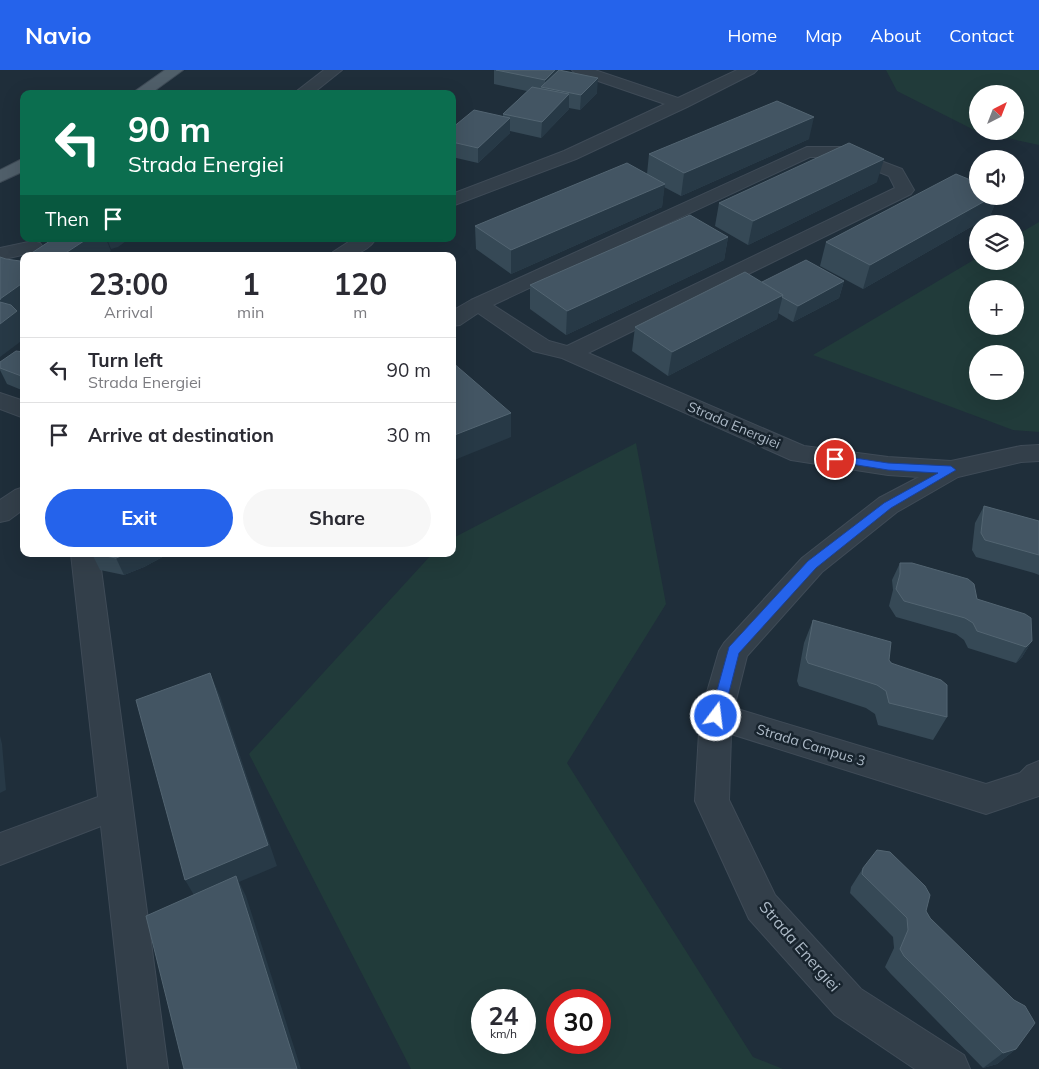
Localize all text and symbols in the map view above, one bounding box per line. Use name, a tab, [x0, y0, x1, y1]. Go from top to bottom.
text: Navio	[25, 20, 91, 50]
text: Home	[727, 24, 777, 47]
text: Map	[805, 24, 842, 47]
text: About	[870, 24, 921, 47]
text: Contact	[949, 24, 1014, 47]
north arrow	[969, 85, 1024, 140]
map controls	[969, 85, 1024, 400]
text: 90 m	[128, 107, 211, 151]
icon: left	[45, 110, 110, 175]
text: Strada Energiei	[128, 150, 284, 178]
button: sound	[969, 150, 1024, 205]
icon: arrive	[99, 205, 127, 233]
text: Then	[45, 207, 89, 231]
button: layers	[969, 215, 1024, 270]
text: 23:00	[89, 265, 168, 303]
text: 1	[242, 265, 260, 303]
text: 120	[333, 265, 387, 303]
button: +	[969, 280, 1024, 335]
text: Arrival	[104, 302, 153, 322]
text: min	[237, 302, 264, 322]
text: m	[353, 302, 367, 322]
button: −	[969, 345, 1024, 400]
text: Turn left	[88, 348, 163, 372]
icon: left	[45, 356, 73, 384]
text: 90 m	[387, 358, 431, 382]
text: Strada Energiei	[88, 372, 201, 392]
street label: Strada Energiei	[685, 397, 783, 453]
icon: arrive	[45, 421, 73, 449]
text: Arrive at destination	[88, 423, 274, 447]
text: 30 m	[387, 423, 431, 447]
pin	[814, 438, 856, 480]
icon: arrive	[821, 445, 849, 473]
button: Exit	[45, 489, 233, 547]
button: Share	[243, 489, 431, 547]
position arrow	[689, 689, 741, 741]
street label: Strada Campus 3	[754, 720, 868, 770]
street label: Strada Energiei	[755, 897, 845, 995]
speed limit sign: 30	[546, 989, 611, 1054]
text: 24	[488, 1000, 519, 1031]
text: km/h	[490, 1026, 517, 1041]

